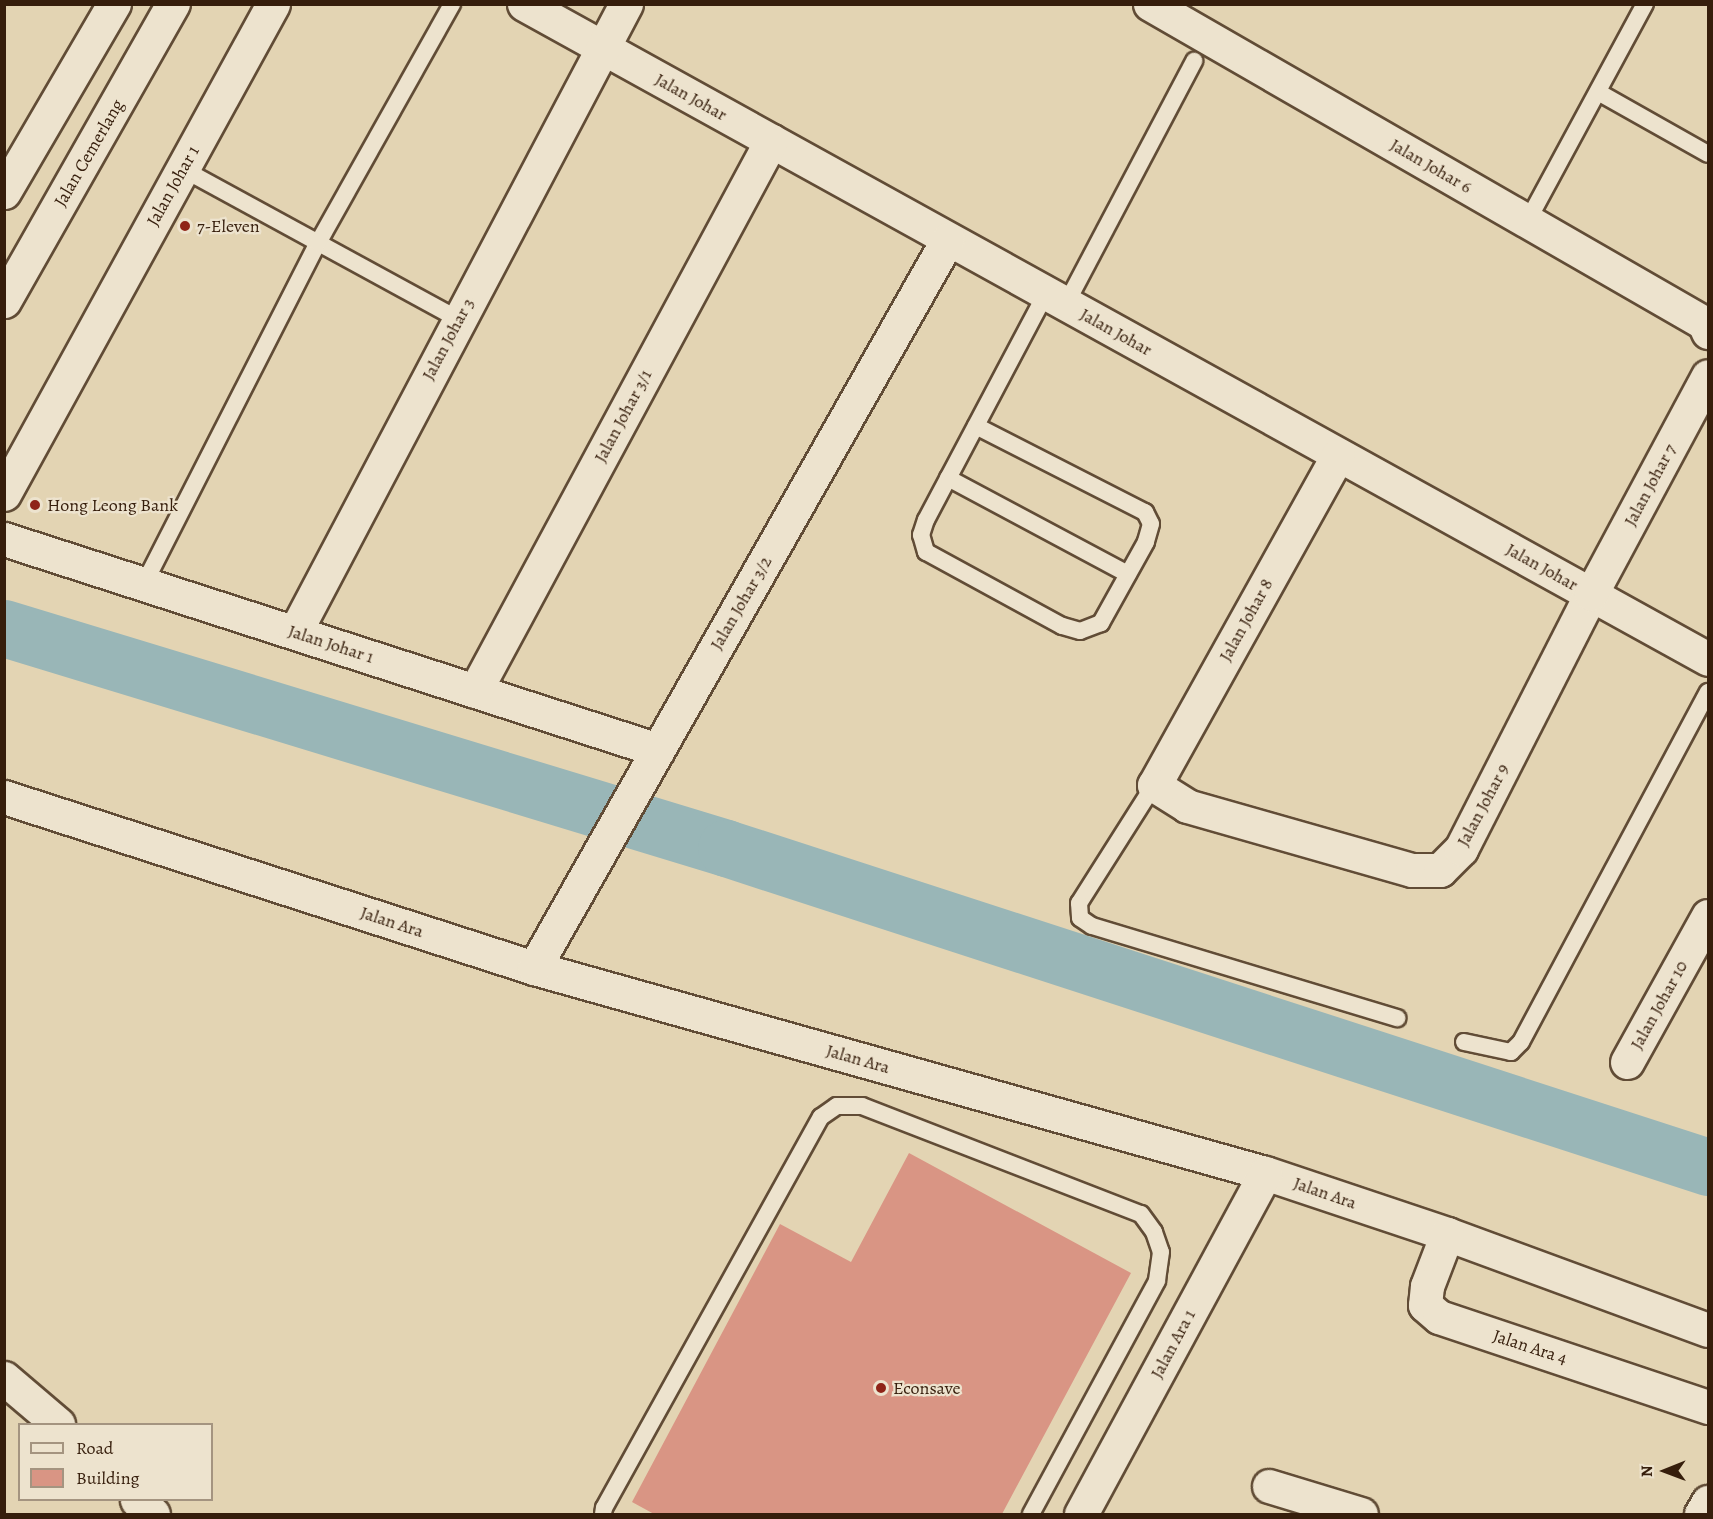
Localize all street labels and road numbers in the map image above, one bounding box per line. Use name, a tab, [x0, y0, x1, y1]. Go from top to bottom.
street label: Jalan Johar	[651, 68, 731, 126]
street label: Jalan Cemerlang	[50, 95, 128, 211]
street label: Jalan Johar 6	[1386, 134, 1476, 198]
street label: Jalan Johar 1	[142, 142, 204, 230]
street label: Jalan Johar 3	[417, 294, 479, 384]
street label: Jalan Johar	[1076, 303, 1156, 361]
street label: Jalan Johar 3/1	[589, 366, 657, 466]
street label: Jalan Johar 7	[1619, 440, 1681, 530]
street label: Jalan Johar	[1502, 538, 1582, 596]
street label: Jalan Johar 3/2	[706, 552, 776, 654]
street label: Jalan Johar 8	[1214, 575, 1278, 665]
street label: Jalan Johar 1	[285, 620, 377, 668]
street label: Jalan Johar 9	[1452, 760, 1514, 850]
street label: Jalan Ara	[358, 902, 426, 942]
street label: Jalan Johar 10	[1626, 957, 1692, 1053]
street label: Jalan Ara	[824, 1040, 892, 1078]
street label: Jalan Ara	[1291, 1172, 1359, 1214]
street label: Jalan Ara 1	[1146, 1306, 1200, 1382]
street label: Jalan Ara 4	[1490, 1325, 1570, 1369]

